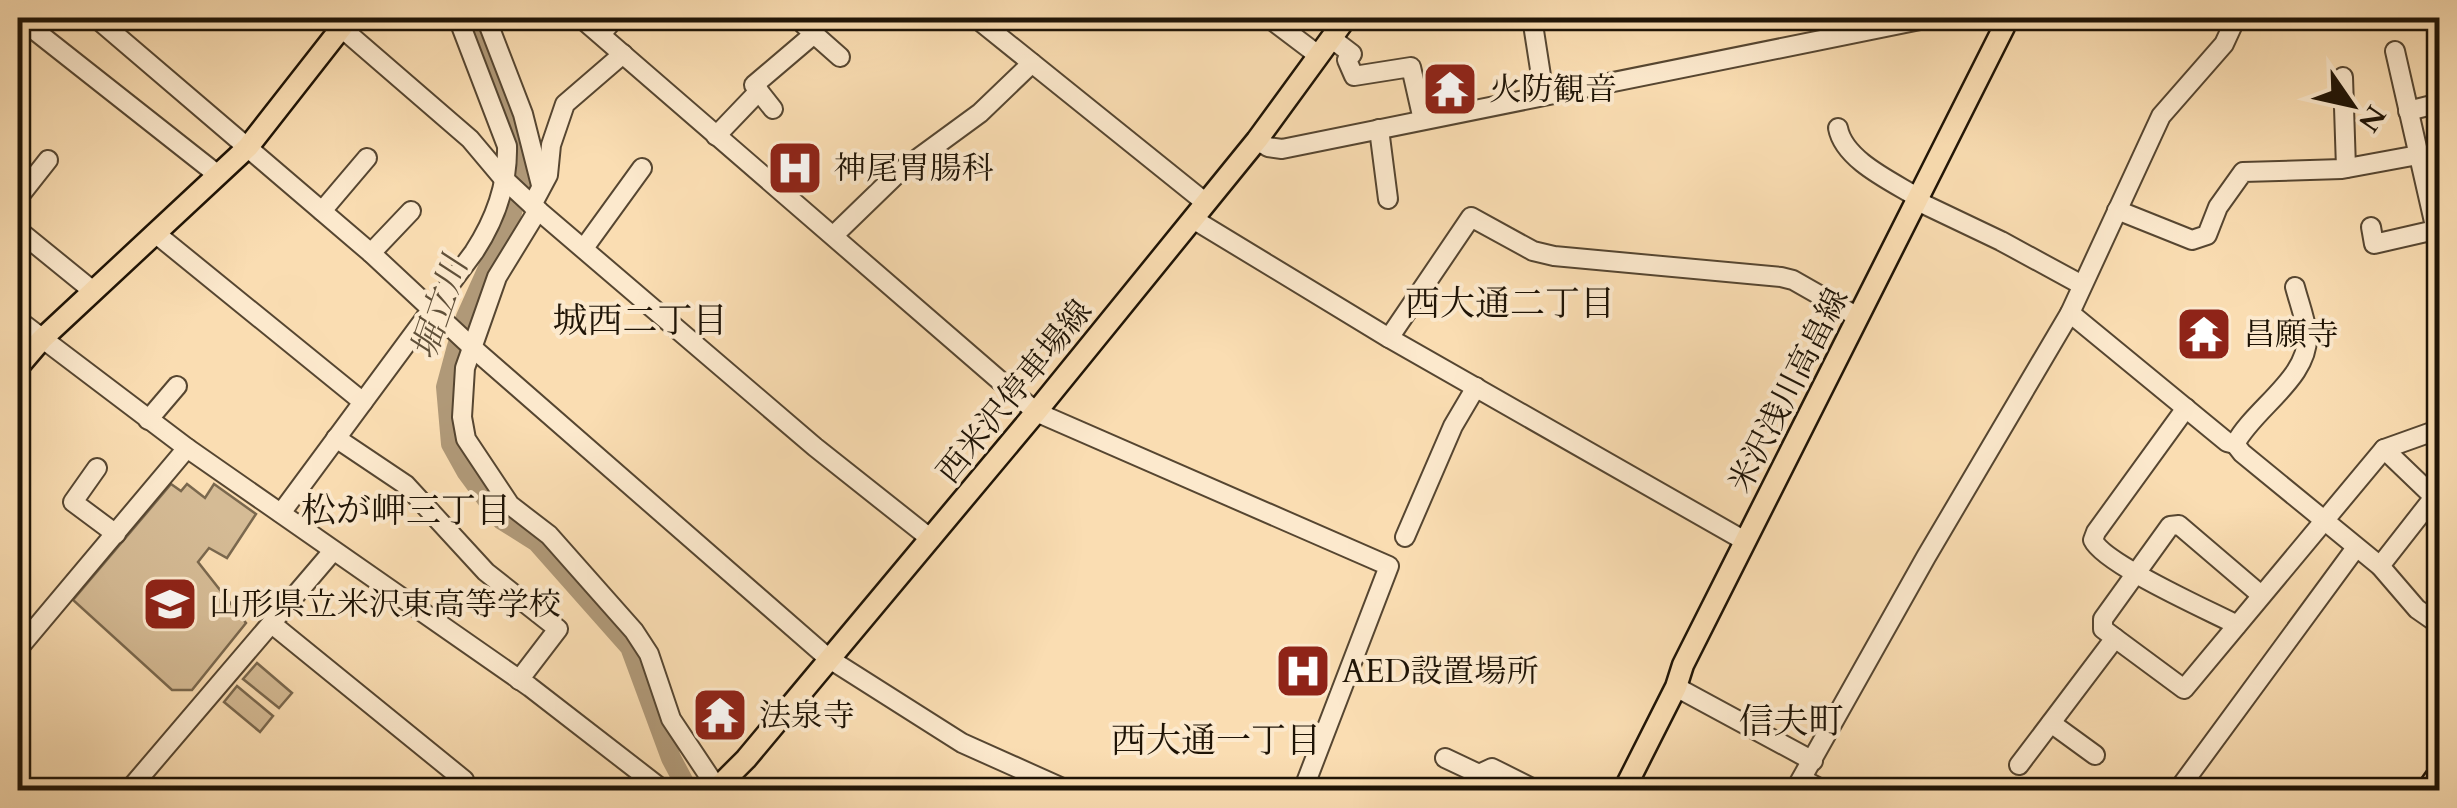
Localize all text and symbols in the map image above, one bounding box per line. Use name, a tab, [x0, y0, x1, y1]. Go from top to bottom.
north arrow	[2302, 55, 2402, 155]
temple icon: 火防観音	[1420, 59, 1480, 119]
place label: 火防観音	[1489, 68, 1617, 112]
text: N	[2349, 98, 2394, 139]
hospital icon: 神尾胃腸科	[765, 138, 825, 198]
place label: 神尾胃腸科	[834, 147, 994, 191]
water label: 堀立川	[400, 247, 481, 366]
district label: 西大通二丁目	[1405, 280, 1615, 328]
street label: 米沢浅川高畠線	[1718, 281, 1859, 500]
street label: 西米沢停車場線	[927, 291, 1102, 493]
district label: 城西二丁目	[552, 297, 728, 345]
temple icon: 昌願寺	[2174, 304, 2234, 364]
place label: 昌願寺	[2243, 313, 2339, 357]
district label: 松が岬三丁目	[301, 487, 511, 535]
school or university icon: 山形県立米沢東高等学校	[140, 574, 200, 634]
place label: 山形県立米沢東高等学校	[209, 583, 561, 627]
hospital icon: AED設置場所	[1273, 641, 1333, 701]
place label: AED設置場所	[1342, 650, 1539, 694]
temple icon: 法泉寺	[690, 685, 750, 745]
place label: 法泉寺	[759, 694, 855, 738]
district label: 信夫町	[1738, 698, 1844, 746]
district label: 西大通一丁目	[1111, 717, 1321, 765]

